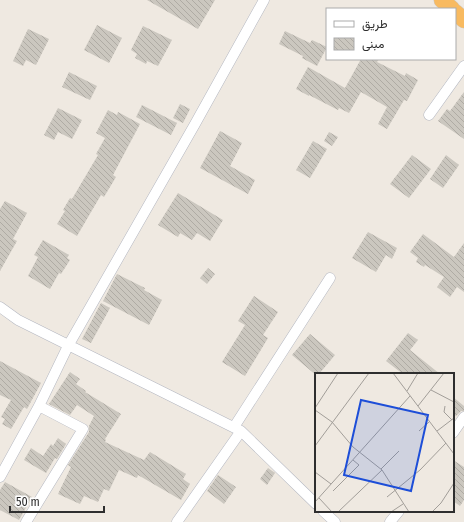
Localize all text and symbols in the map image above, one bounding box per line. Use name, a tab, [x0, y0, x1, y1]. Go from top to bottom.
legend	[326, 8, 456, 60]
text: طريق	[362, 17, 388, 32]
text: مبنى	[362, 37, 384, 52]
inset map	[315, 373, 454, 512]
scale bar	[10, 488, 104, 514]
text: 50 m	[16, 495, 40, 509]

